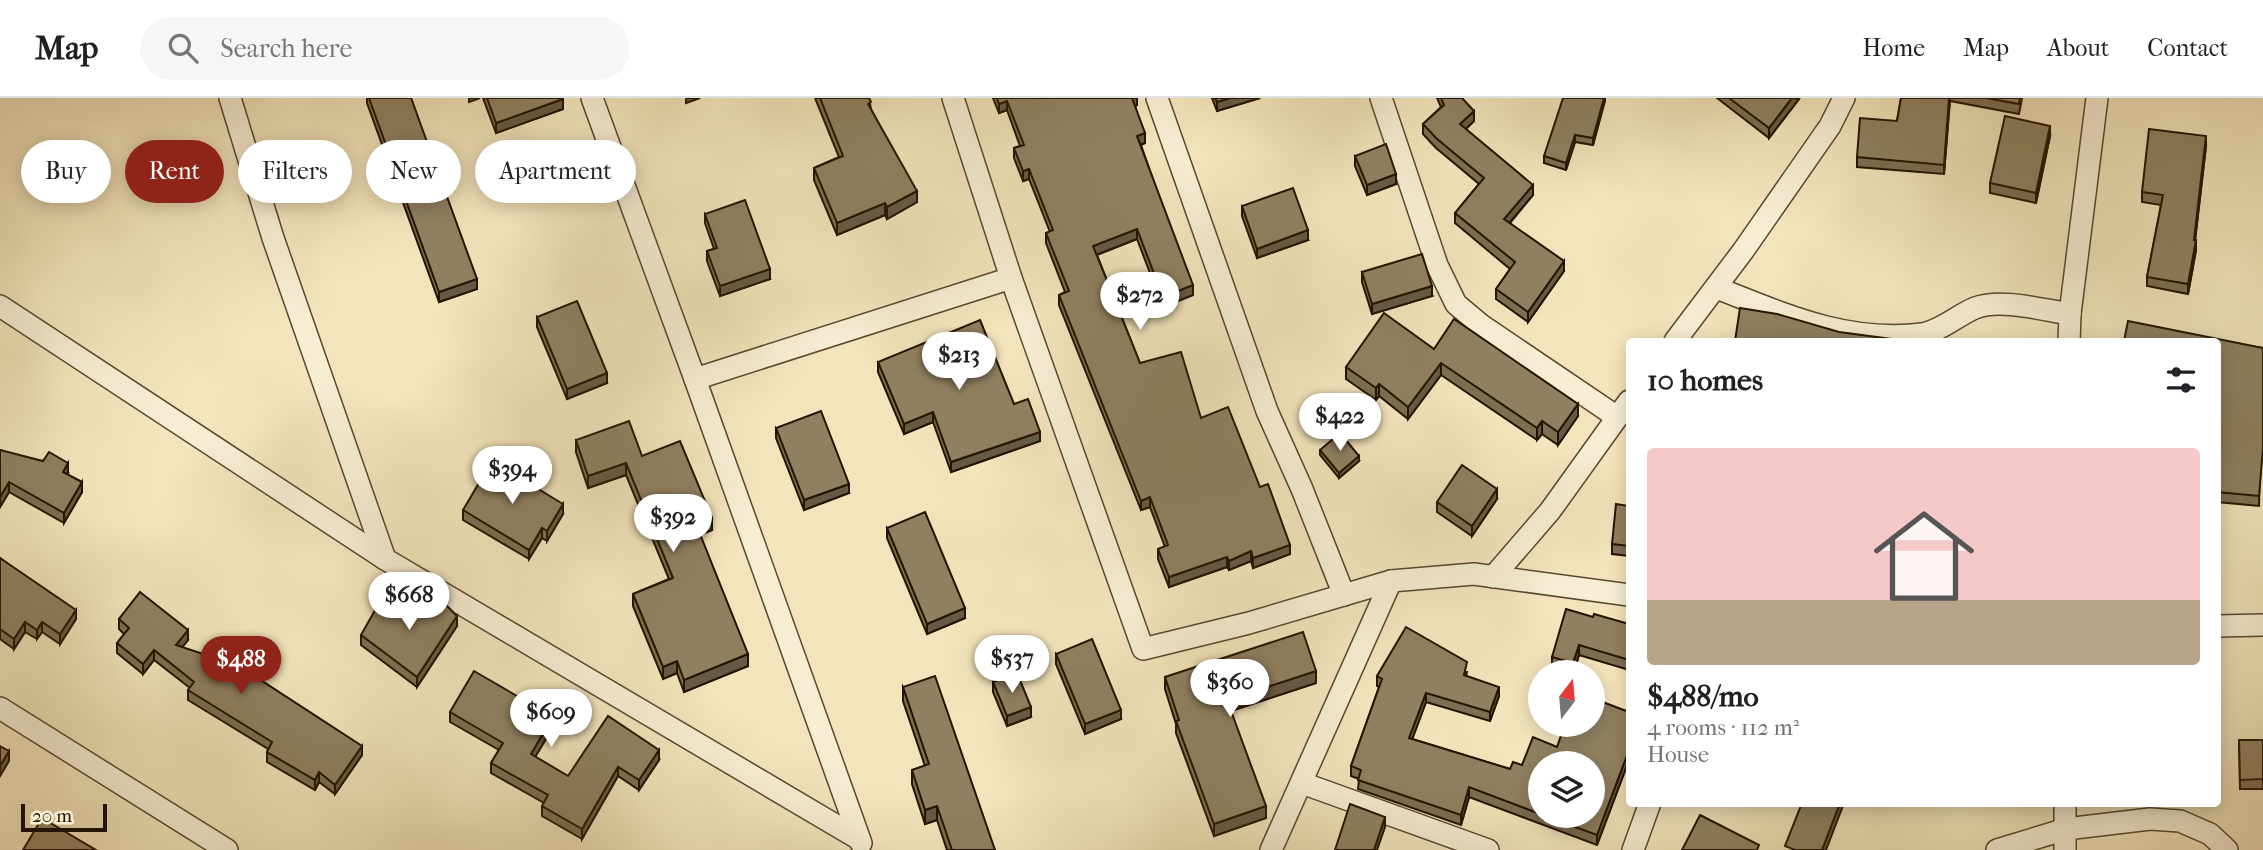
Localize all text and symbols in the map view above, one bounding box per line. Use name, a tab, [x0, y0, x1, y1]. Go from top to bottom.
search box	[140, 17, 630, 80]
text: Map	[35, 29, 98, 68]
icon: search	[164, 29, 202, 67]
text: Search here	[220, 33, 352, 64]
text: Home	[1863, 34, 1925, 62]
text: Map	[1963, 34, 2009, 62]
text: About	[2047, 34, 2109, 62]
text: Contact	[2147, 34, 2228, 62]
chip: Buy	[21, 140, 111, 203]
chip: Rent	[125, 140, 224, 203]
chip: Filters	[238, 140, 352, 203]
chip: New	[366, 140, 461, 203]
chip: Apartment	[475, 140, 636, 203]
pin: $272	[1099, 272, 1181, 332]
text: $272	[1116, 281, 1164, 308]
pin: $213	[918, 332, 1000, 392]
text: $213	[938, 341, 980, 368]
icon: filters	[2162, 361, 2200, 399]
text: 10 homes	[1647, 363, 1763, 398]
pin: $422	[1299, 394, 1381, 453]
text: $422	[1315, 402, 1365, 429]
pin: $394	[471, 446, 553, 506]
text: $394	[488, 455, 536, 482]
icon: home	[1861, 493, 1987, 619]
pin: $392	[632, 494, 714, 554]
text: $392	[650, 503, 696, 530]
pin: $668	[368, 573, 450, 632]
text: $668	[384, 581, 434, 608]
pin: $488	[200, 636, 282, 696]
pin: $537	[971, 636, 1053, 695]
text: $537	[990, 644, 1034, 671]
text: $488	[216, 645, 266, 672]
pin: $360	[1189, 660, 1271, 719]
north arrow	[1528, 660, 1605, 737]
map controls	[1528, 660, 1605, 828]
text: $360	[1206, 668, 1254, 695]
text: $488/mo	[1647, 679, 1759, 714]
pin: $609	[510, 690, 592, 749]
text: $609	[526, 698, 576, 725]
text: 4 rooms · 112 m²	[1647, 714, 1799, 741]
text: House	[1647, 741, 1709, 768]
button: layers	[1528, 751, 1605, 828]
scale bar	[21, 801, 107, 833]
text: 20 m	[32, 805, 72, 827]

